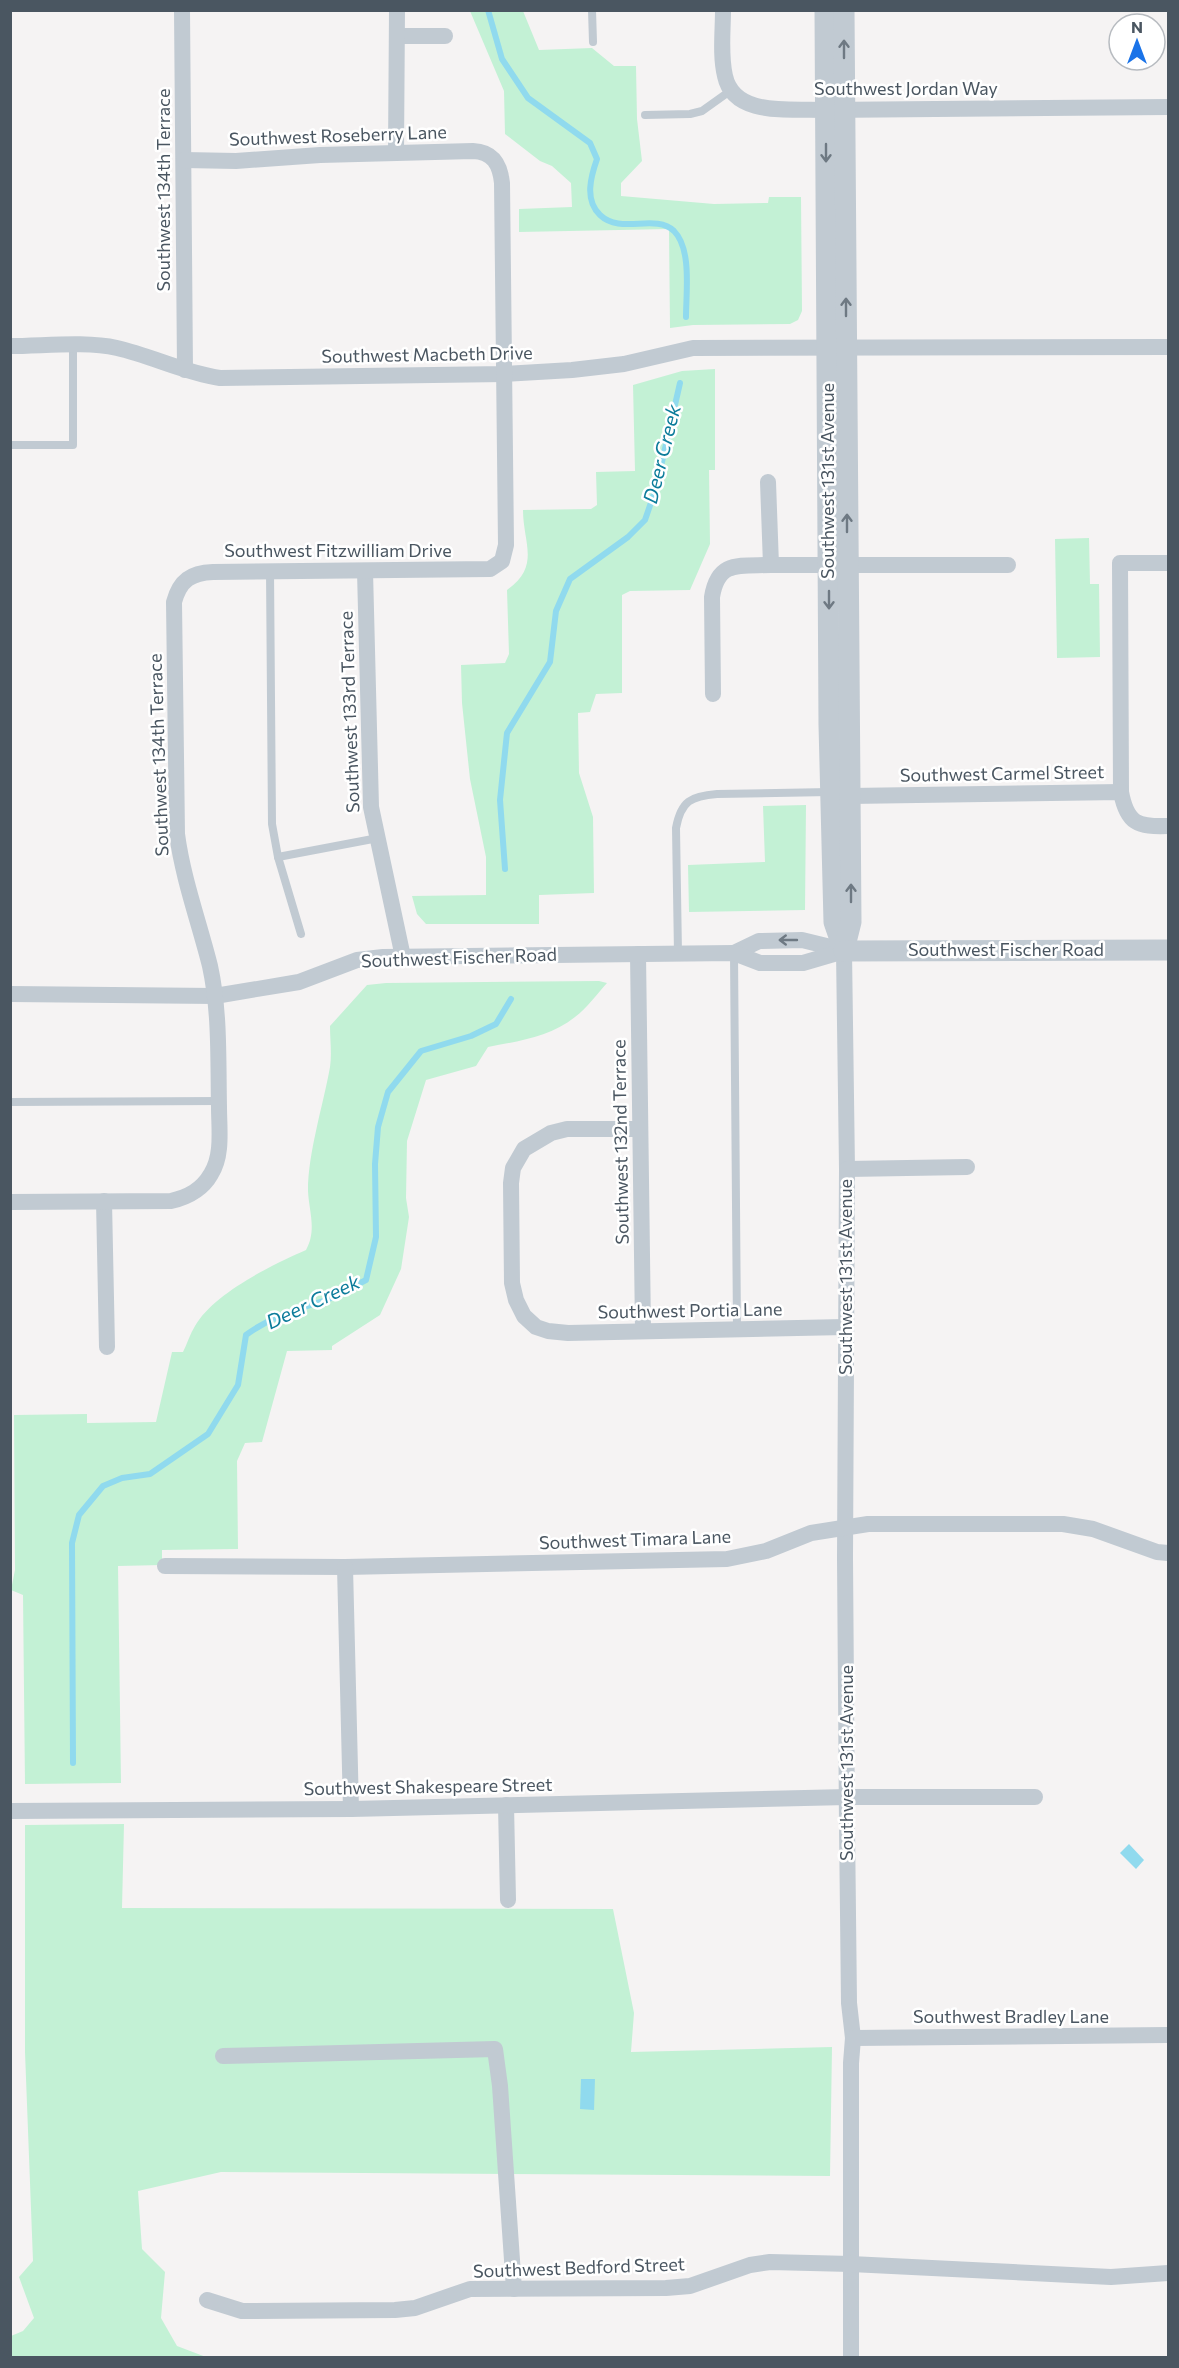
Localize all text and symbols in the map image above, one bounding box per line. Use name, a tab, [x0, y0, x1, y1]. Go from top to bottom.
north arrow	[1107, 12, 1167, 72]
text: N	[1131, 17, 1143, 36]
one-way arrow	[838, 40, 850, 60]
street label: Southwest Jordan Way	[814, 77, 998, 99]
street label: Southwest 134th Terrace	[152, 89, 174, 291]
street label: Southwest Roseberry Lane	[229, 120, 447, 150]
one-way arrow	[820, 142, 832, 162]
one-way arrow	[840, 297, 852, 317]
street label: Southwest Macbeth Drive	[321, 341, 533, 367]
street label: Southwest 131st Avenue	[816, 383, 838, 579]
water label: Deer Creek	[637, 401, 685, 506]
one-way arrow	[841, 513, 853, 533]
street label: Southwest Fitzwilliam Drive	[224, 539, 452, 561]
one-way arrow	[823, 589, 834, 609]
street label: Southwest 133rd Terrace	[334, 611, 364, 813]
street label: Southwest 134th Terrace	[143, 653, 173, 857]
street label: Southwest Carmel Street	[900, 760, 1104, 786]
one-way arrow	[845, 884, 857, 904]
one-way arrow	[778, 934, 798, 946]
street label: Southwest Fischer Road	[908, 938, 1104, 960]
street label: Southwest Fischer Road	[361, 943, 557, 971]
street label: Southwest 132nd Terrace	[607, 1039, 633, 1245]
street label: Southwest 131st Avenue	[834, 1179, 856, 1375]
water label: Deer Creek	[262, 1268, 364, 1333]
street label: Southwest Portia Lane	[597, 1297, 783, 1323]
street label: Southwest Timara Lane	[539, 1525, 731, 1553]
street label: Southwest 131st Avenue	[835, 1665, 857, 1861]
street label: Southwest Shakespeare Street	[303, 1773, 553, 1799]
street label: Southwest Bradley Lane	[913, 2005, 1109, 2027]
street label: Southwest Bedford Street	[473, 2252, 685, 2282]

